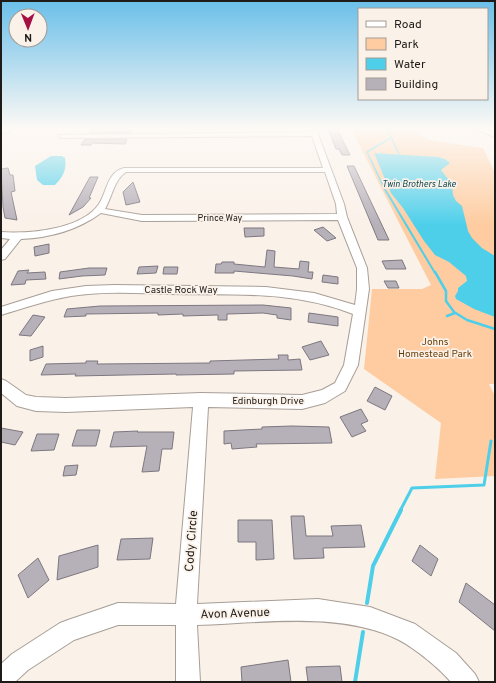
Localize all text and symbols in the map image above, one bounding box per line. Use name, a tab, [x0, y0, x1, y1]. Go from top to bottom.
north arrow	[8, 8, 48, 48]
legend	[358, 8, 488, 100]
text: Road	[394, 17, 422, 33]
text: N	[24, 30, 32, 44]
text: Park	[394, 37, 419, 53]
text: Water	[394, 57, 426, 73]
text: Building	[394, 77, 438, 93]
water label: Twin Brothers Lake	[382, 179, 456, 190]
street label: Prince Way	[198, 213, 243, 224]
street label: Castle Rock Way	[144, 284, 218, 297]
park label: Johns Homestead Park	[398, 336, 472, 361]
street label: Edinburgh Drive	[232, 395, 304, 408]
street label: Cody Circle	[182, 510, 202, 572]
street label: Avon Avenue	[200, 605, 270, 623]

